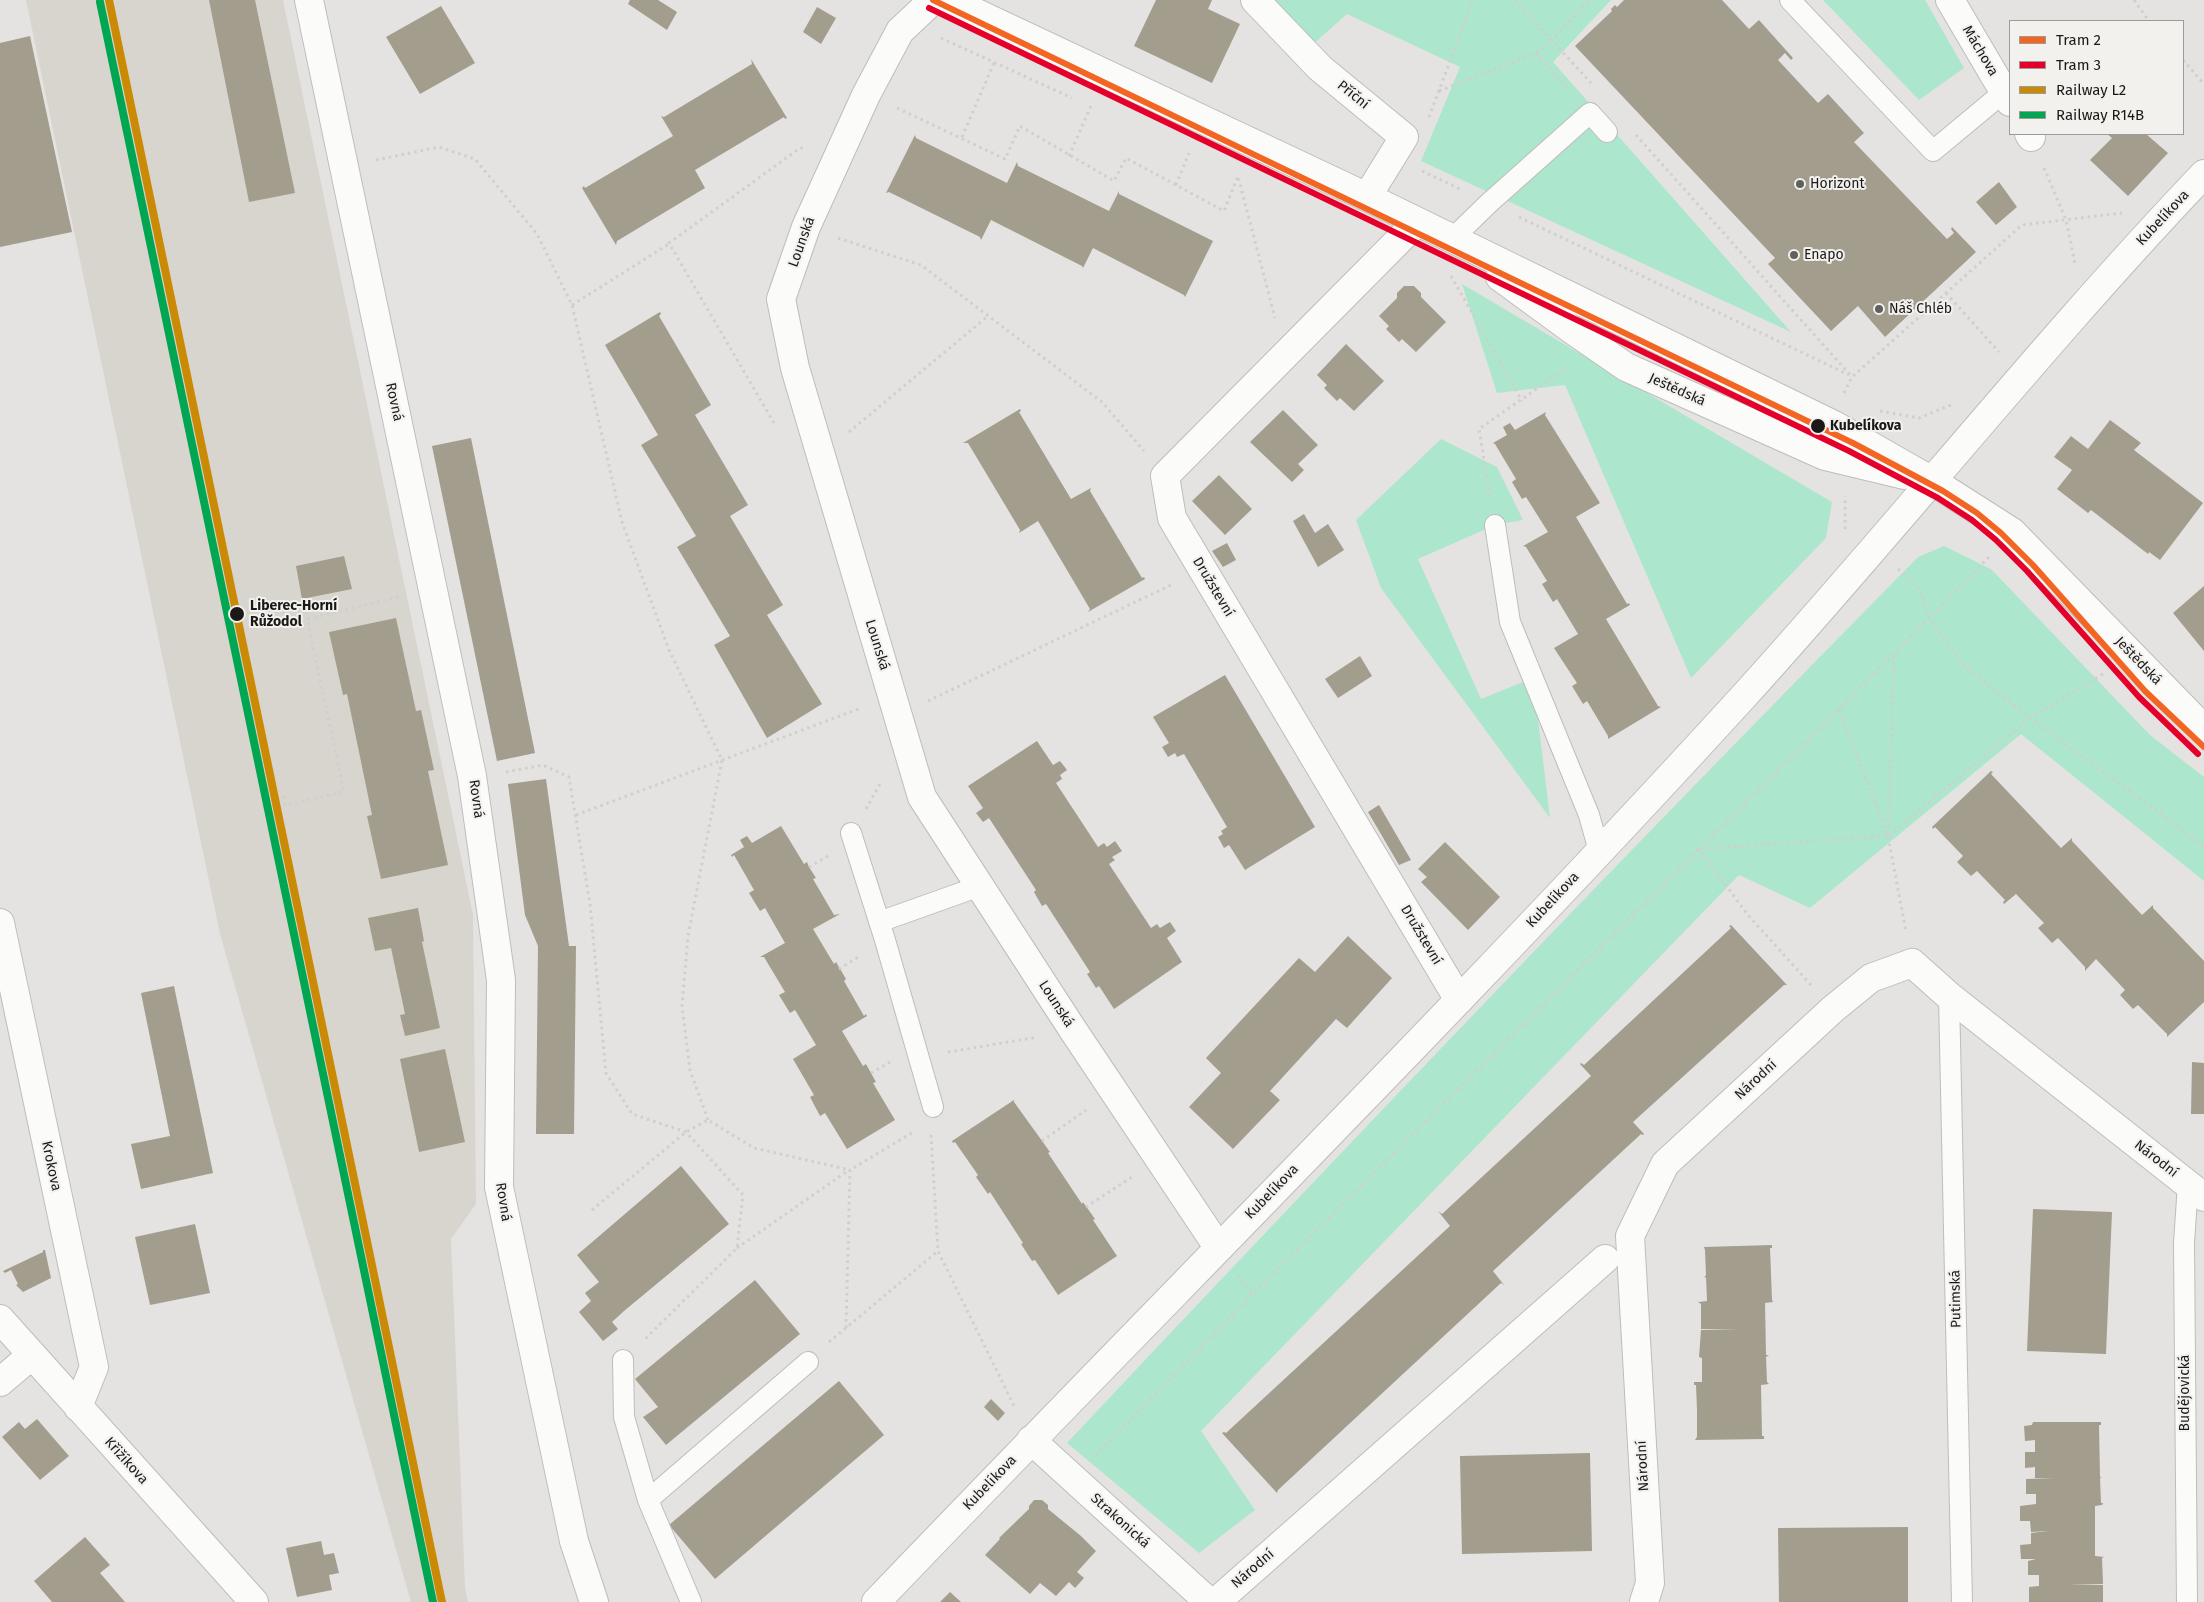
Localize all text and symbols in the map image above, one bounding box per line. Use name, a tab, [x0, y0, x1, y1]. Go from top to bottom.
legend	[2009, 20, 2184, 135]
street label: Máchova	[1958, 23, 2002, 79]
text: Tram 2	[2056, 31, 2101, 49]
text: Tram 3	[2056, 56, 2101, 74]
street label: Příční	[1334, 77, 1372, 113]
text: Railway L2	[2056, 81, 2126, 99]
text: Railway R14B	[2056, 106, 2144, 124]
place label: Horizont	[1810, 176, 1865, 192]
marker: Horizont	[1794, 178, 1806, 190]
street label: Kubelíkova	[2133, 187, 2193, 249]
street label: Lounská	[785, 215, 819, 269]
place label: Enapo	[1804, 247, 1844, 263]
marker: Enapo	[1788, 249, 1800, 261]
place label: Náš Chléb	[1889, 301, 1952, 317]
marker: Náš Chléb	[1873, 303, 1885, 315]
street label: Ještědská	[1646, 370, 1708, 410]
street label: Rovná	[382, 381, 406, 423]
marker: Kubelíkova	[1809, 417, 1827, 435]
place label: Kubelíkova	[1830, 418, 1901, 434]
street label: Družstevní	[1189, 554, 1237, 620]
place label: Liberec-Horní Růžodol	[250, 598, 337, 630]
marker: Liberec-Horní Růžodol	[228, 605, 246, 623]
street label: Lounská	[861, 618, 893, 672]
street label: Ještědská	[2111, 633, 2165, 689]
street label: Rovná	[465, 778, 487, 820]
street label: Kubelíkova	[1523, 869, 1583, 931]
street label: Družstevní	[1397, 902, 1445, 968]
street label: Lounská	[1035, 978, 1077, 1030]
street label: Národní	[1732, 1057, 1780, 1103]
street label: Národní	[2131, 1137, 2181, 1181]
street label: Krokova	[37, 1139, 65, 1193]
street label: Kubelíkova	[1242, 1161, 1302, 1223]
street label: Rovná	[492, 1181, 514, 1223]
street label: Putimská	[1947, 1270, 1965, 1328]
street label: Budějovická	[2177, 1355, 2193, 1431]
street label: Křižíkova	[101, 1434, 151, 1488]
street label: Národní	[1633, 1440, 1653, 1492]
street label: Kubelíkova	[960, 1452, 1020, 1514]
street label: Strakonická	[1087, 1490, 1153, 1552]
street label: Národní	[1228, 1546, 1278, 1592]

